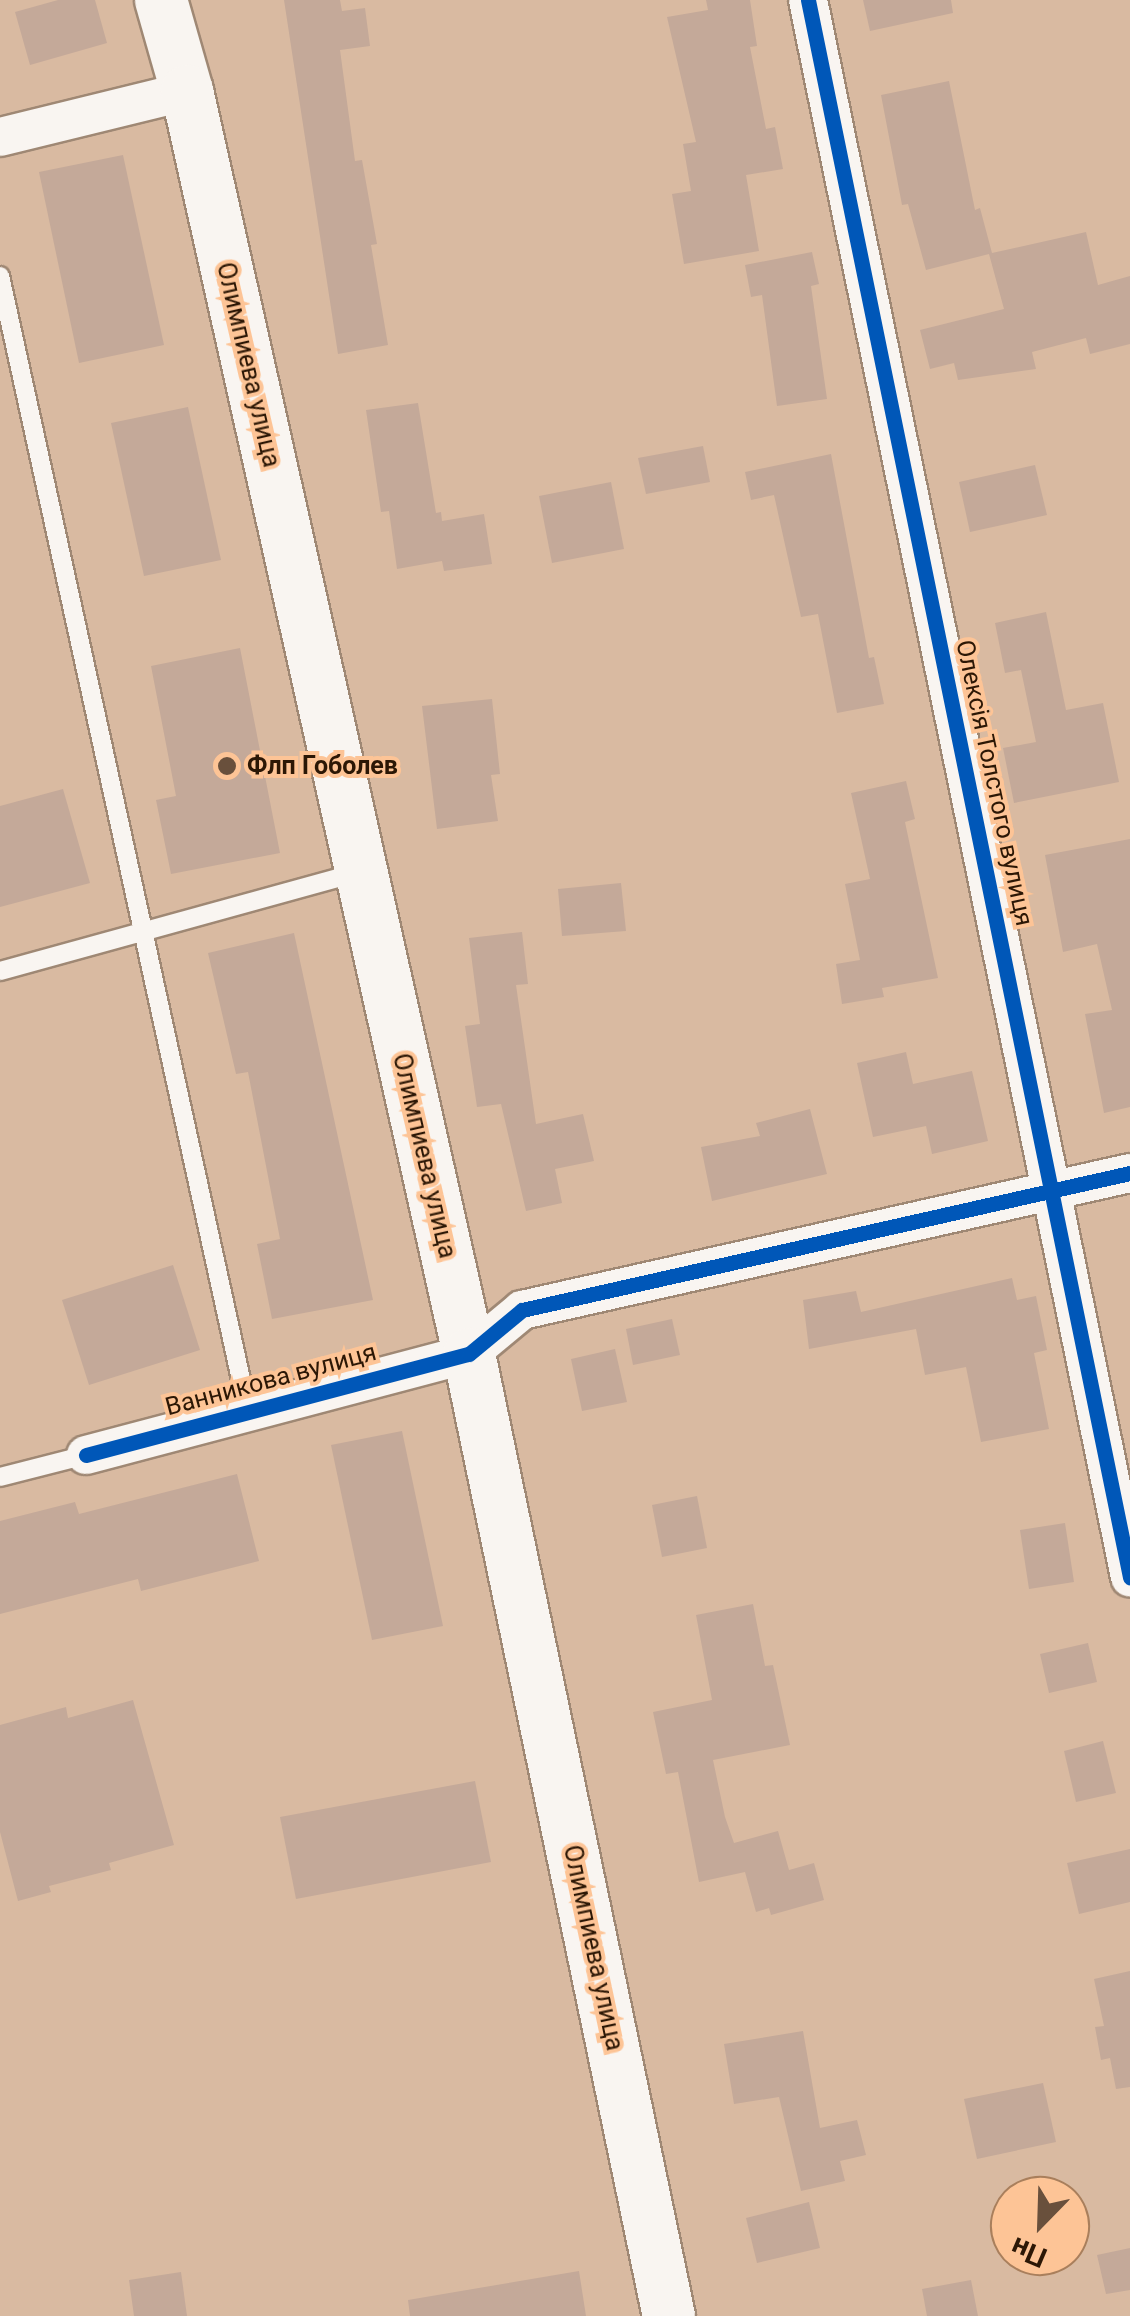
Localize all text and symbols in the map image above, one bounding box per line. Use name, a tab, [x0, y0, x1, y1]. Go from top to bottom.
street label: Олимпиева улица	[210, 260, 286, 470]
street label: Олексія Толстого вулиця	[949, 637, 1039, 929]
place label: Флп Гоболев	[247, 751, 398, 781]
marker: Флп Гоболев	[216, 755, 238, 777]
street label: Олимпиева улица	[386, 1051, 462, 1261]
street label: Ванникова вулиця	[162, 1337, 380, 1423]
street label: Олимпиева улица	[557, 1842, 629, 2054]
north arrow	[990, 2176, 1090, 2276]
text: Пн	[1006, 2230, 1052, 2274]

